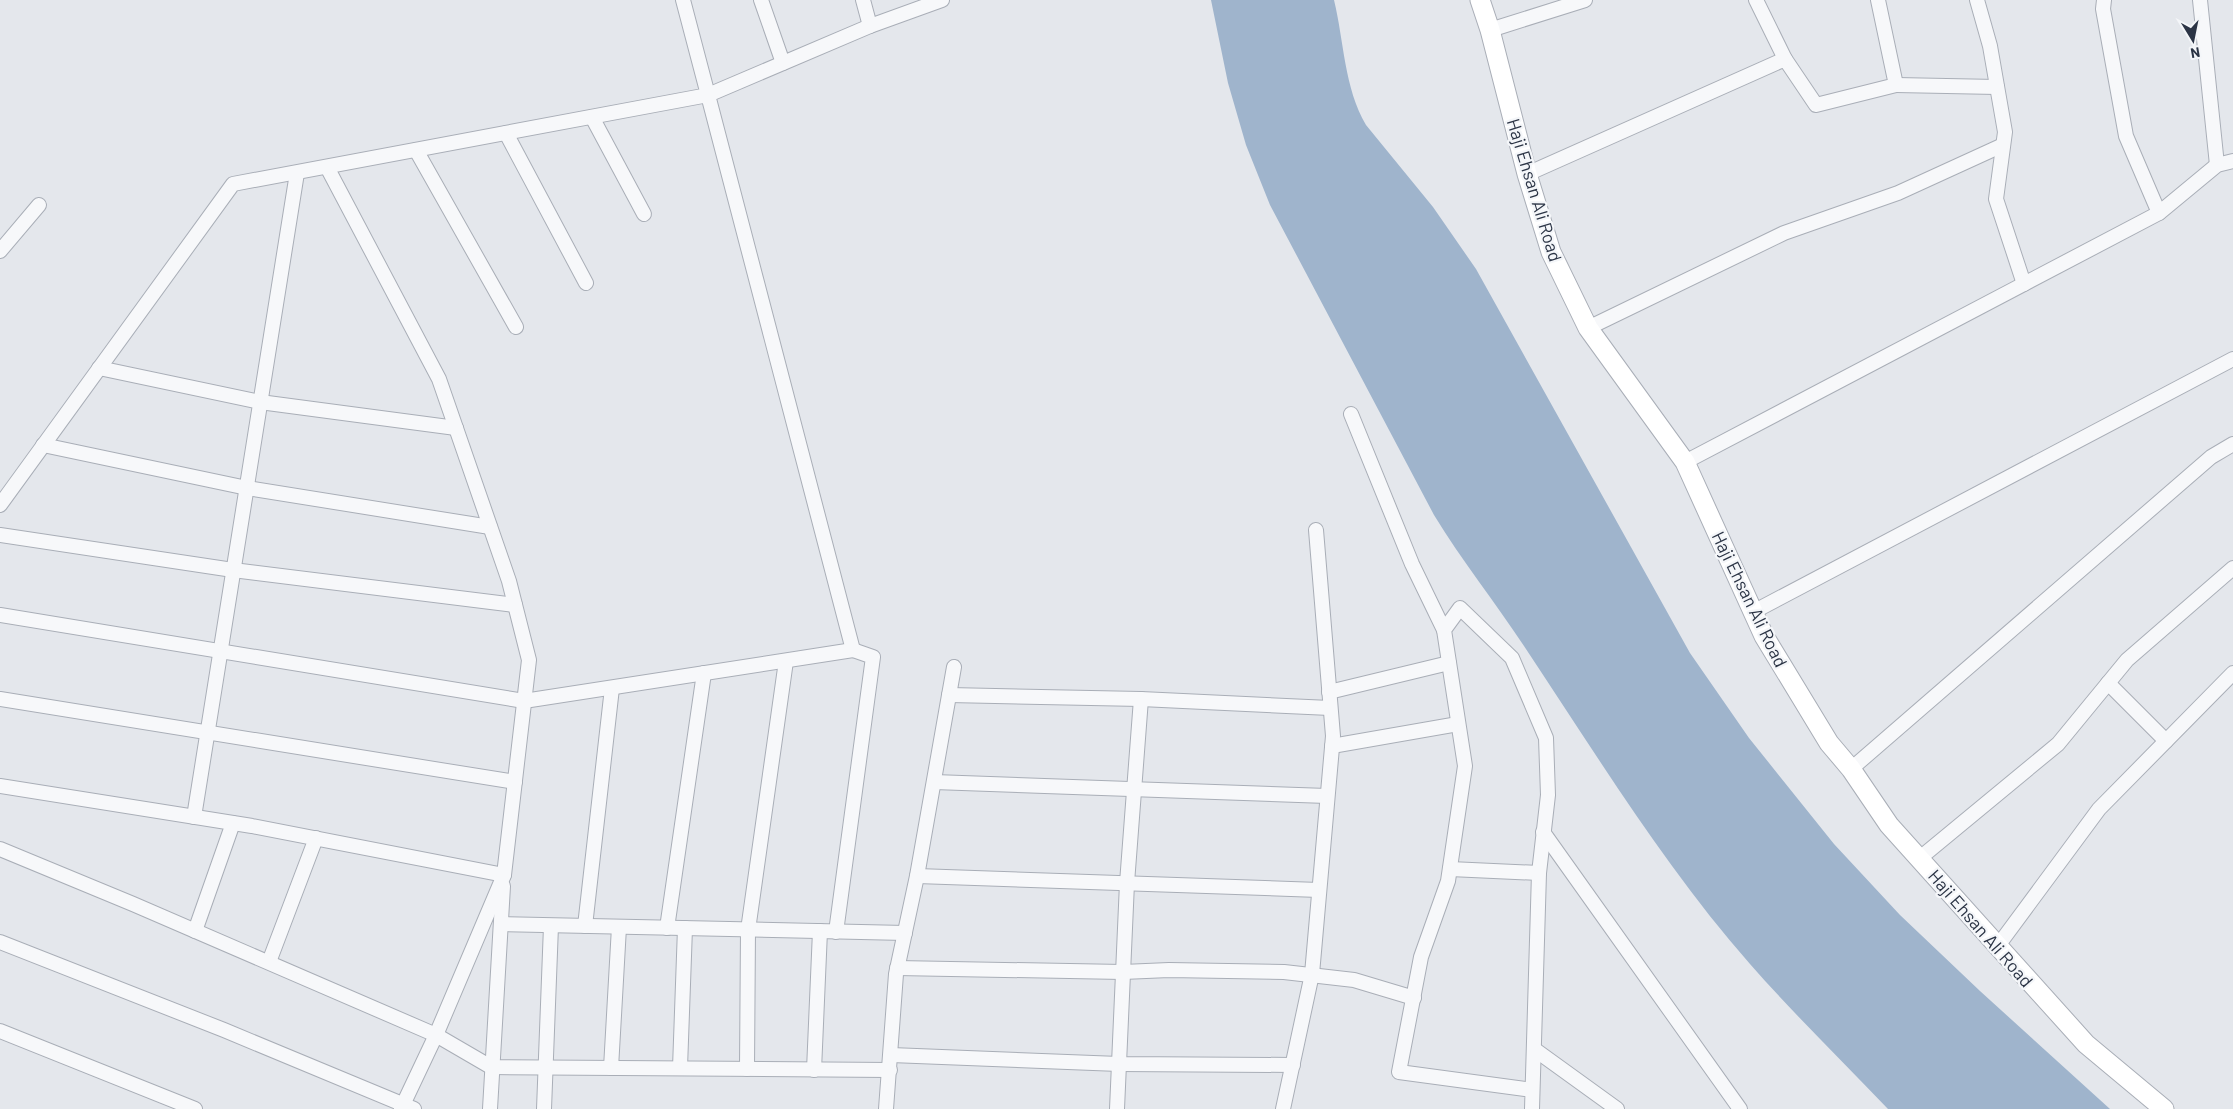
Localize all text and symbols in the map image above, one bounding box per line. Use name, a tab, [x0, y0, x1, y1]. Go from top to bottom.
north arrow	[2168, 15, 2218, 65]
text: N	[2189, 44, 2201, 62]
street label: Haji Ehsan Ali Road	[1503, 116, 1567, 264]
street label: Haji Ehsan Ali Road	[1708, 527, 1792, 671]
street label: Haji Ehsan Ali Road	[1924, 865, 2038, 991]

